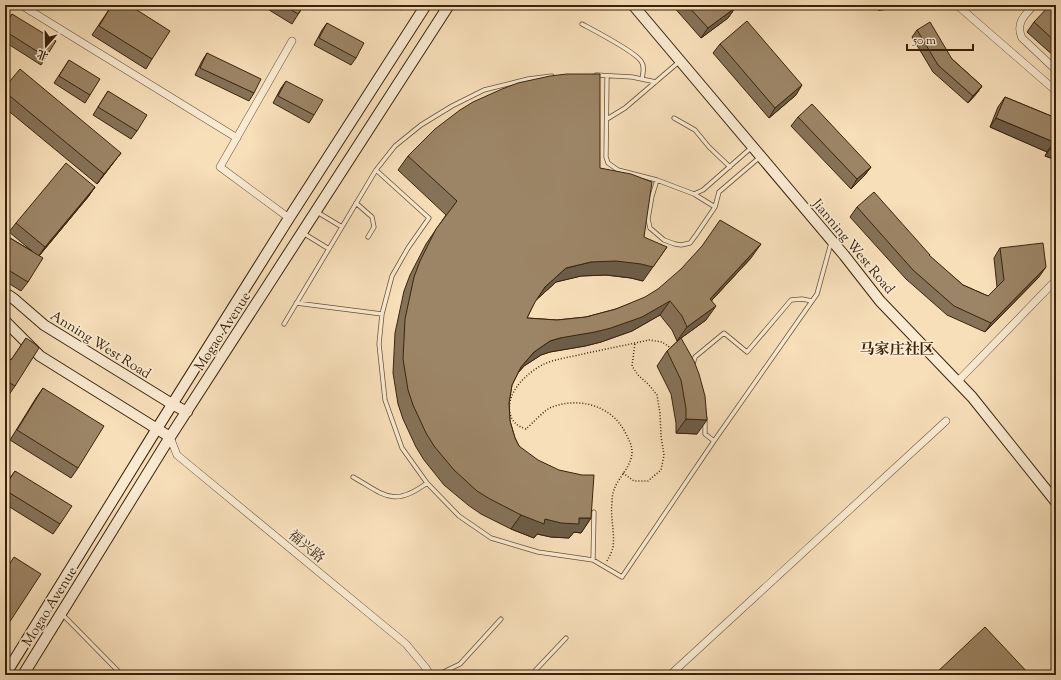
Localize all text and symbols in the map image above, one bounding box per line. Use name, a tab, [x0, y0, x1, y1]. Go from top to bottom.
north arrow	[26, 26, 66, 66]
scale bar	[907, 26, 973, 52]
text: 50 m	[912, 32, 936, 50]
text: 北	[35, 45, 51, 64]
street label: Jianning West Road	[806, 195, 898, 299]
street label: Mogao Avenue	[191, 289, 257, 376]
street label: Anning West Road	[46, 307, 154, 385]
district label: 马家庄社区	[859, 340, 935, 361]
street label: 福兴路	[283, 526, 328, 569]
street label: Mogao Avenue	[18, 563, 83, 651]

